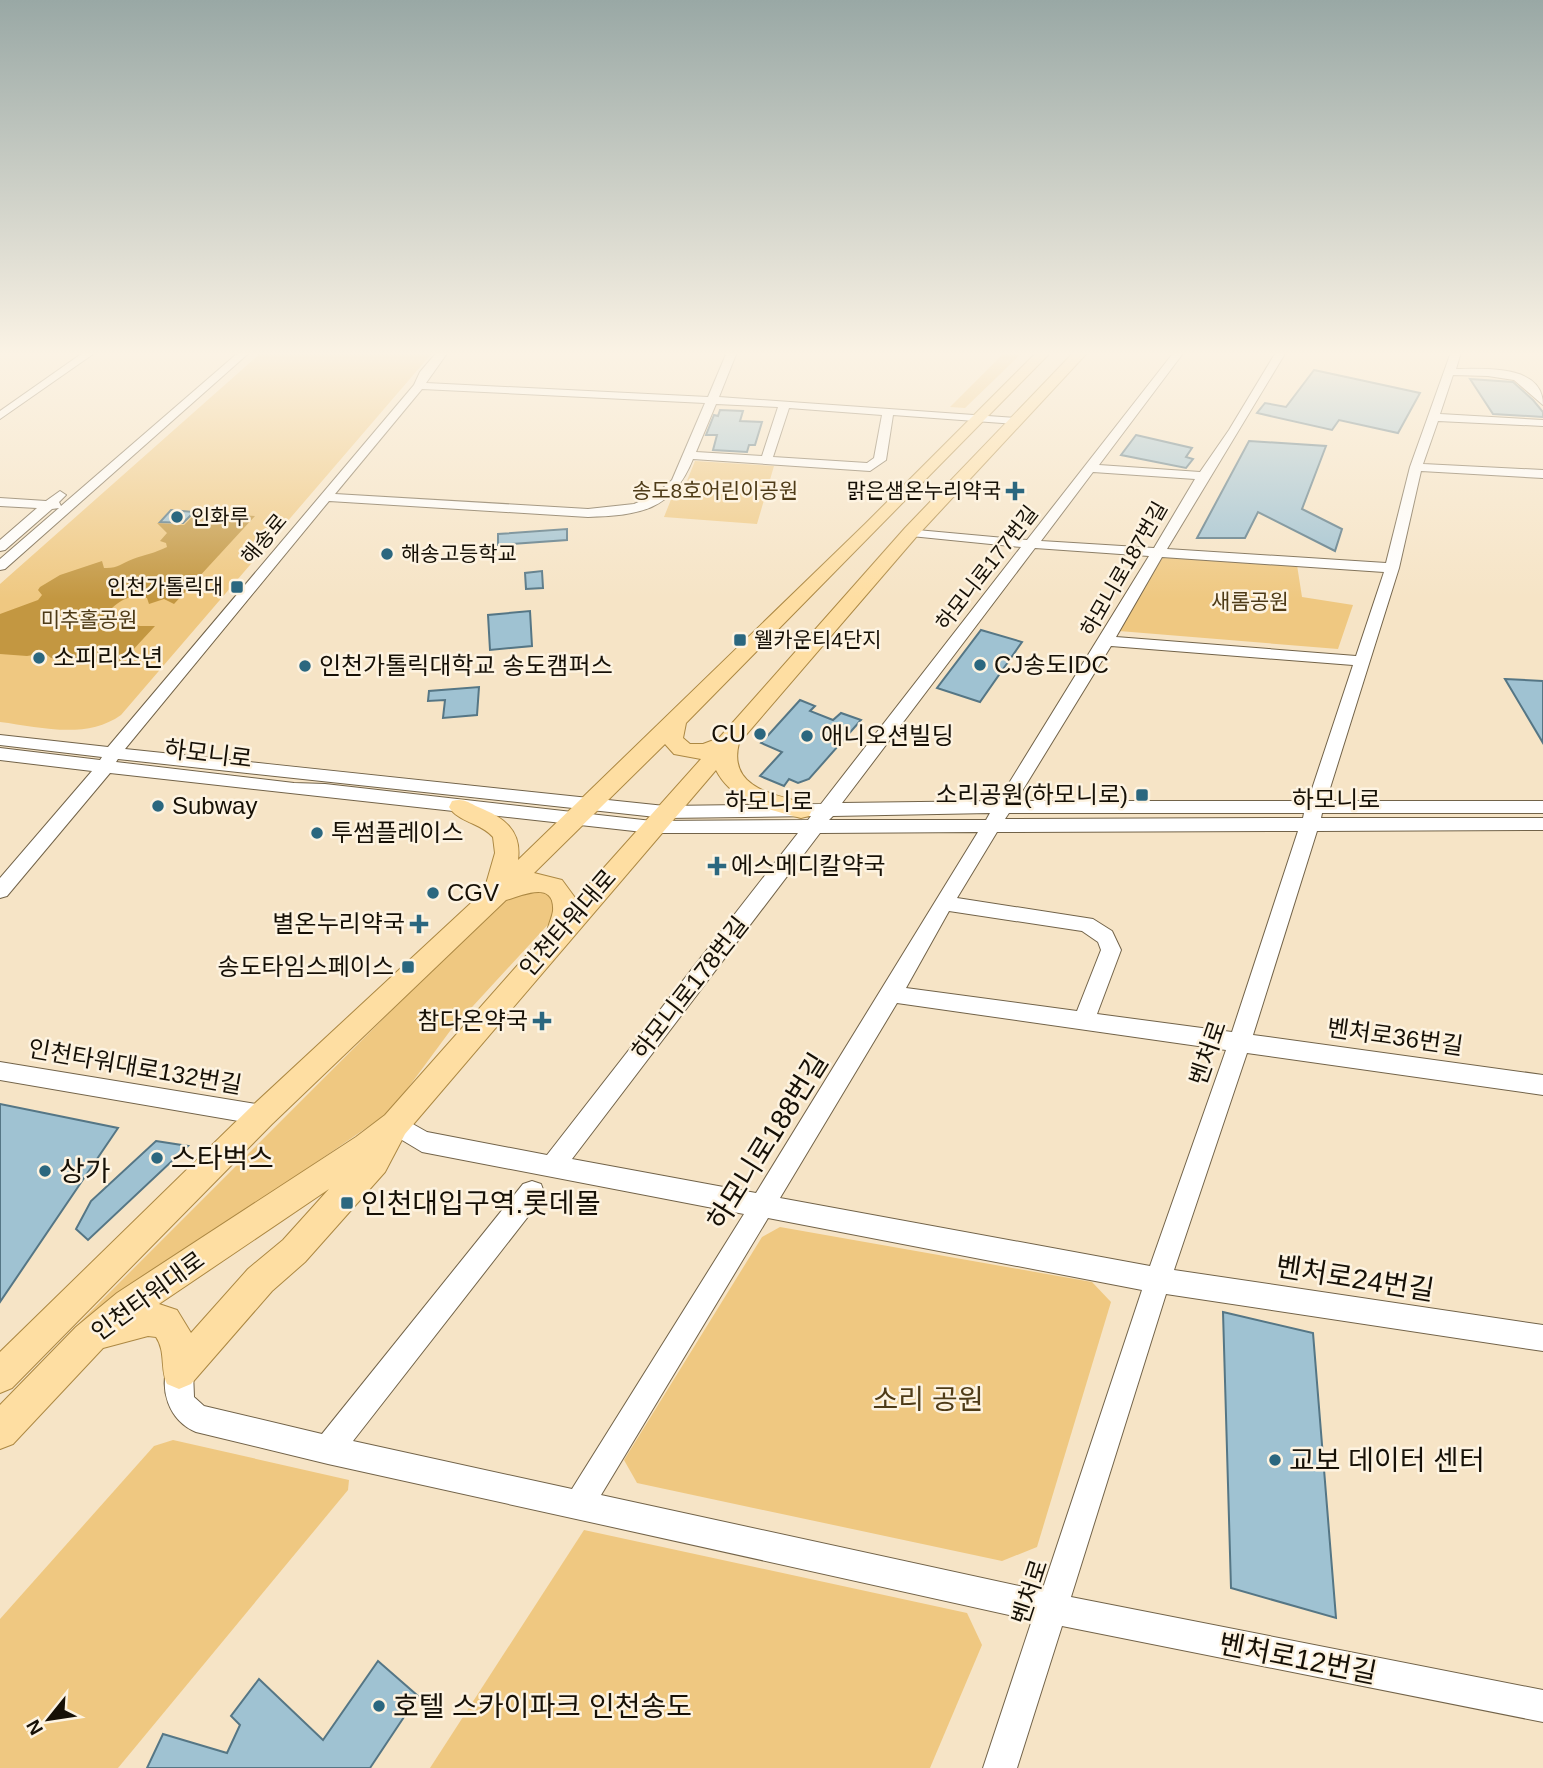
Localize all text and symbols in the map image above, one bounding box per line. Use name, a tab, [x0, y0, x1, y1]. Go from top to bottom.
park label: 송도8호어린이공원	[632, 479, 798, 502]
place label: 맑은샘온누리약국	[846, 479, 1001, 502]
marker: 맑은샘온누리약국	[1007, 483, 1023, 499]
street label: 하모니로187번길	[1076, 498, 1171, 640]
street label: 하모니로177번길	[931, 501, 1042, 634]
place label: 인화루	[191, 505, 249, 528]
marker: 인화루	[169, 509, 185, 525]
street label: 해송로	[236, 509, 291, 568]
place label: 해송고등학교	[401, 542, 517, 565]
marker: 해송고등학교	[379, 546, 395, 562]
place label: 인천가톨릭대	[107, 575, 223, 598]
marker: 인천가톨릭대	[229, 579, 245, 595]
park label: 새롬공원	[1211, 590, 1289, 613]
park label: 미추홀공원	[41, 608, 137, 631]
place label: 웰카운티4단지	[754, 628, 882, 651]
marker: 웰카운티4단지	[732, 632, 748, 648]
place label: 소피리소년	[53, 644, 163, 671]
marker: 소피리소년	[31, 650, 47, 666]
place label: CJ송도IDC	[994, 651, 1109, 678]
place label: 인천가톨릭대학교 송도캠퍼스	[319, 652, 613, 679]
marker: CJ송도IDC	[972, 657, 988, 673]
marker: 인천가톨릭대학교 송도캠퍼스	[297, 658, 313, 674]
place label: CU	[711, 720, 746, 747]
place label: 애니오션빌딩	[821, 722, 953, 749]
marker: CU	[752, 726, 768, 742]
marker: 애니오션빌딩	[799, 728, 815, 744]
street label: 하모니로	[163, 735, 254, 772]
place label: 소리공원(하모니로)	[935, 781, 1128, 808]
street label: 하모니로	[1292, 786, 1380, 813]
marker: 소리공원(하모니로)	[1134, 787, 1150, 803]
street label: 하모니로	[725, 788, 813, 815]
place label: Subway	[172, 792, 257, 819]
marker: Subway	[150, 798, 166, 814]
place label: 투썸플레이스	[331, 819, 463, 846]
marker: 투썸플레이스	[309, 825, 325, 841]
place label: 에스메디칼약국	[731, 852, 886, 879]
marker: 에스메디칼약국	[709, 858, 725, 874]
street label: 인천타워대로	[514, 864, 621, 982]
place label: CGV	[447, 879, 499, 906]
marker: CGV	[425, 885, 441, 901]
place label: 별온누리약국	[273, 910, 405, 937]
street label: 하모니로178번길	[626, 911, 753, 1064]
marker: 별온누리약국	[411, 916, 427, 932]
place label: 송도타임스페이스	[217, 953, 394, 980]
marker: 송도타임스페이스	[400, 959, 416, 975]
place label: 참다온약국	[418, 1007, 528, 1034]
marker: 참다온약국	[534, 1013, 550, 1029]
street label: 벤처로36번길	[1325, 1014, 1465, 1059]
street label: 벤처로	[1184, 1017, 1231, 1089]
street label: 인천타워대로132번길	[26, 1034, 244, 1099]
street label: 하모니로188번길	[701, 1048, 834, 1235]
place label: 스타벅스	[171, 1143, 274, 1174]
marker: 스타벅스	[149, 1150, 165, 1166]
place label: 상가	[59, 1156, 111, 1187]
marker: 상가	[37, 1163, 53, 1179]
place label: 인천대입구역.롯데몰	[361, 1188, 601, 1219]
marker: 인천대입구역.롯데몰	[339, 1195, 355, 1211]
street label: 인천타워대로	[86, 1246, 209, 1345]
street label: 벤처로24번길	[1274, 1251, 1436, 1306]
park label: 소리 공원	[873, 1384, 983, 1415]
place label: 교보 데이터 센터	[1289, 1445, 1485, 1476]
marker: 교보 데이터 센터	[1267, 1452, 1283, 1468]
street label: 벤처로	[1006, 1556, 1053, 1628]
street label: 벤처로12번길	[1216, 1628, 1379, 1689]
north arrow	[14, 1684, 84, 1754]
place label: 호텔 스카이파크 인천송도	[393, 1691, 692, 1722]
marker: 호텔 스카이파크 인천송도	[371, 1698, 387, 1714]
text: N	[22, 1716, 47, 1738]

